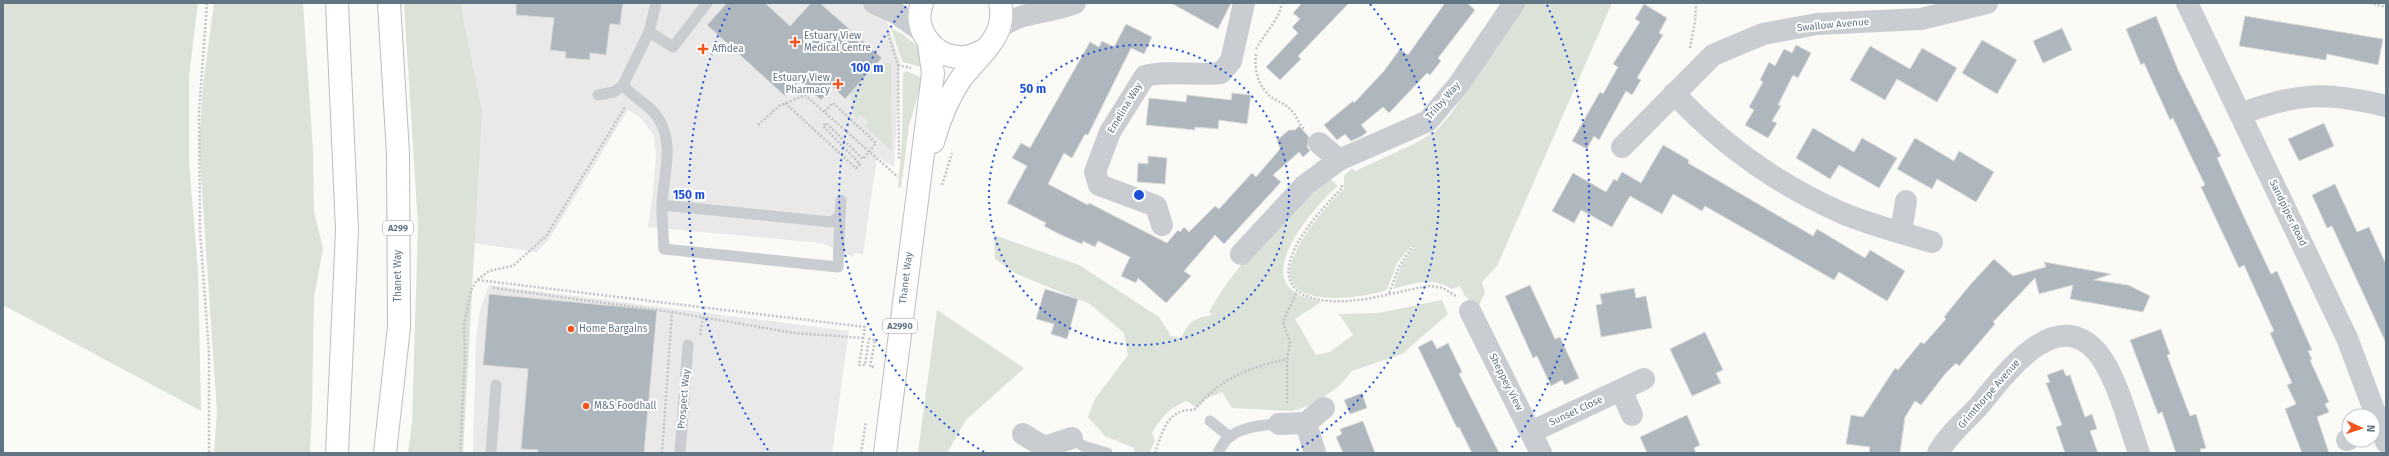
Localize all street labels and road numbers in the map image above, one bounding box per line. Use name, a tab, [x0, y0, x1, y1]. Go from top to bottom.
street label: Swallow Avenue	[1796, 16, 1870, 34]
street label: Emelina Way	[1105, 80, 1145, 136]
street label: Trilby Way	[1423, 80, 1463, 122]
street label: Sandpiper Road	[2267, 178, 2309, 248]
road number: A299	[383, 221, 413, 235]
street label: Thanet Way	[392, 250, 404, 302]
street label: Thanet Way	[897, 251, 915, 305]
road number: A2990	[883, 319, 917, 333]
street label: Sheppey View	[1486, 351, 1526, 413]
street label: Grimthorpe Avenue	[1956, 357, 2022, 431]
street label: Prospect Way	[675, 368, 693, 430]
street label: Sunset Close	[1547, 393, 1605, 429]

